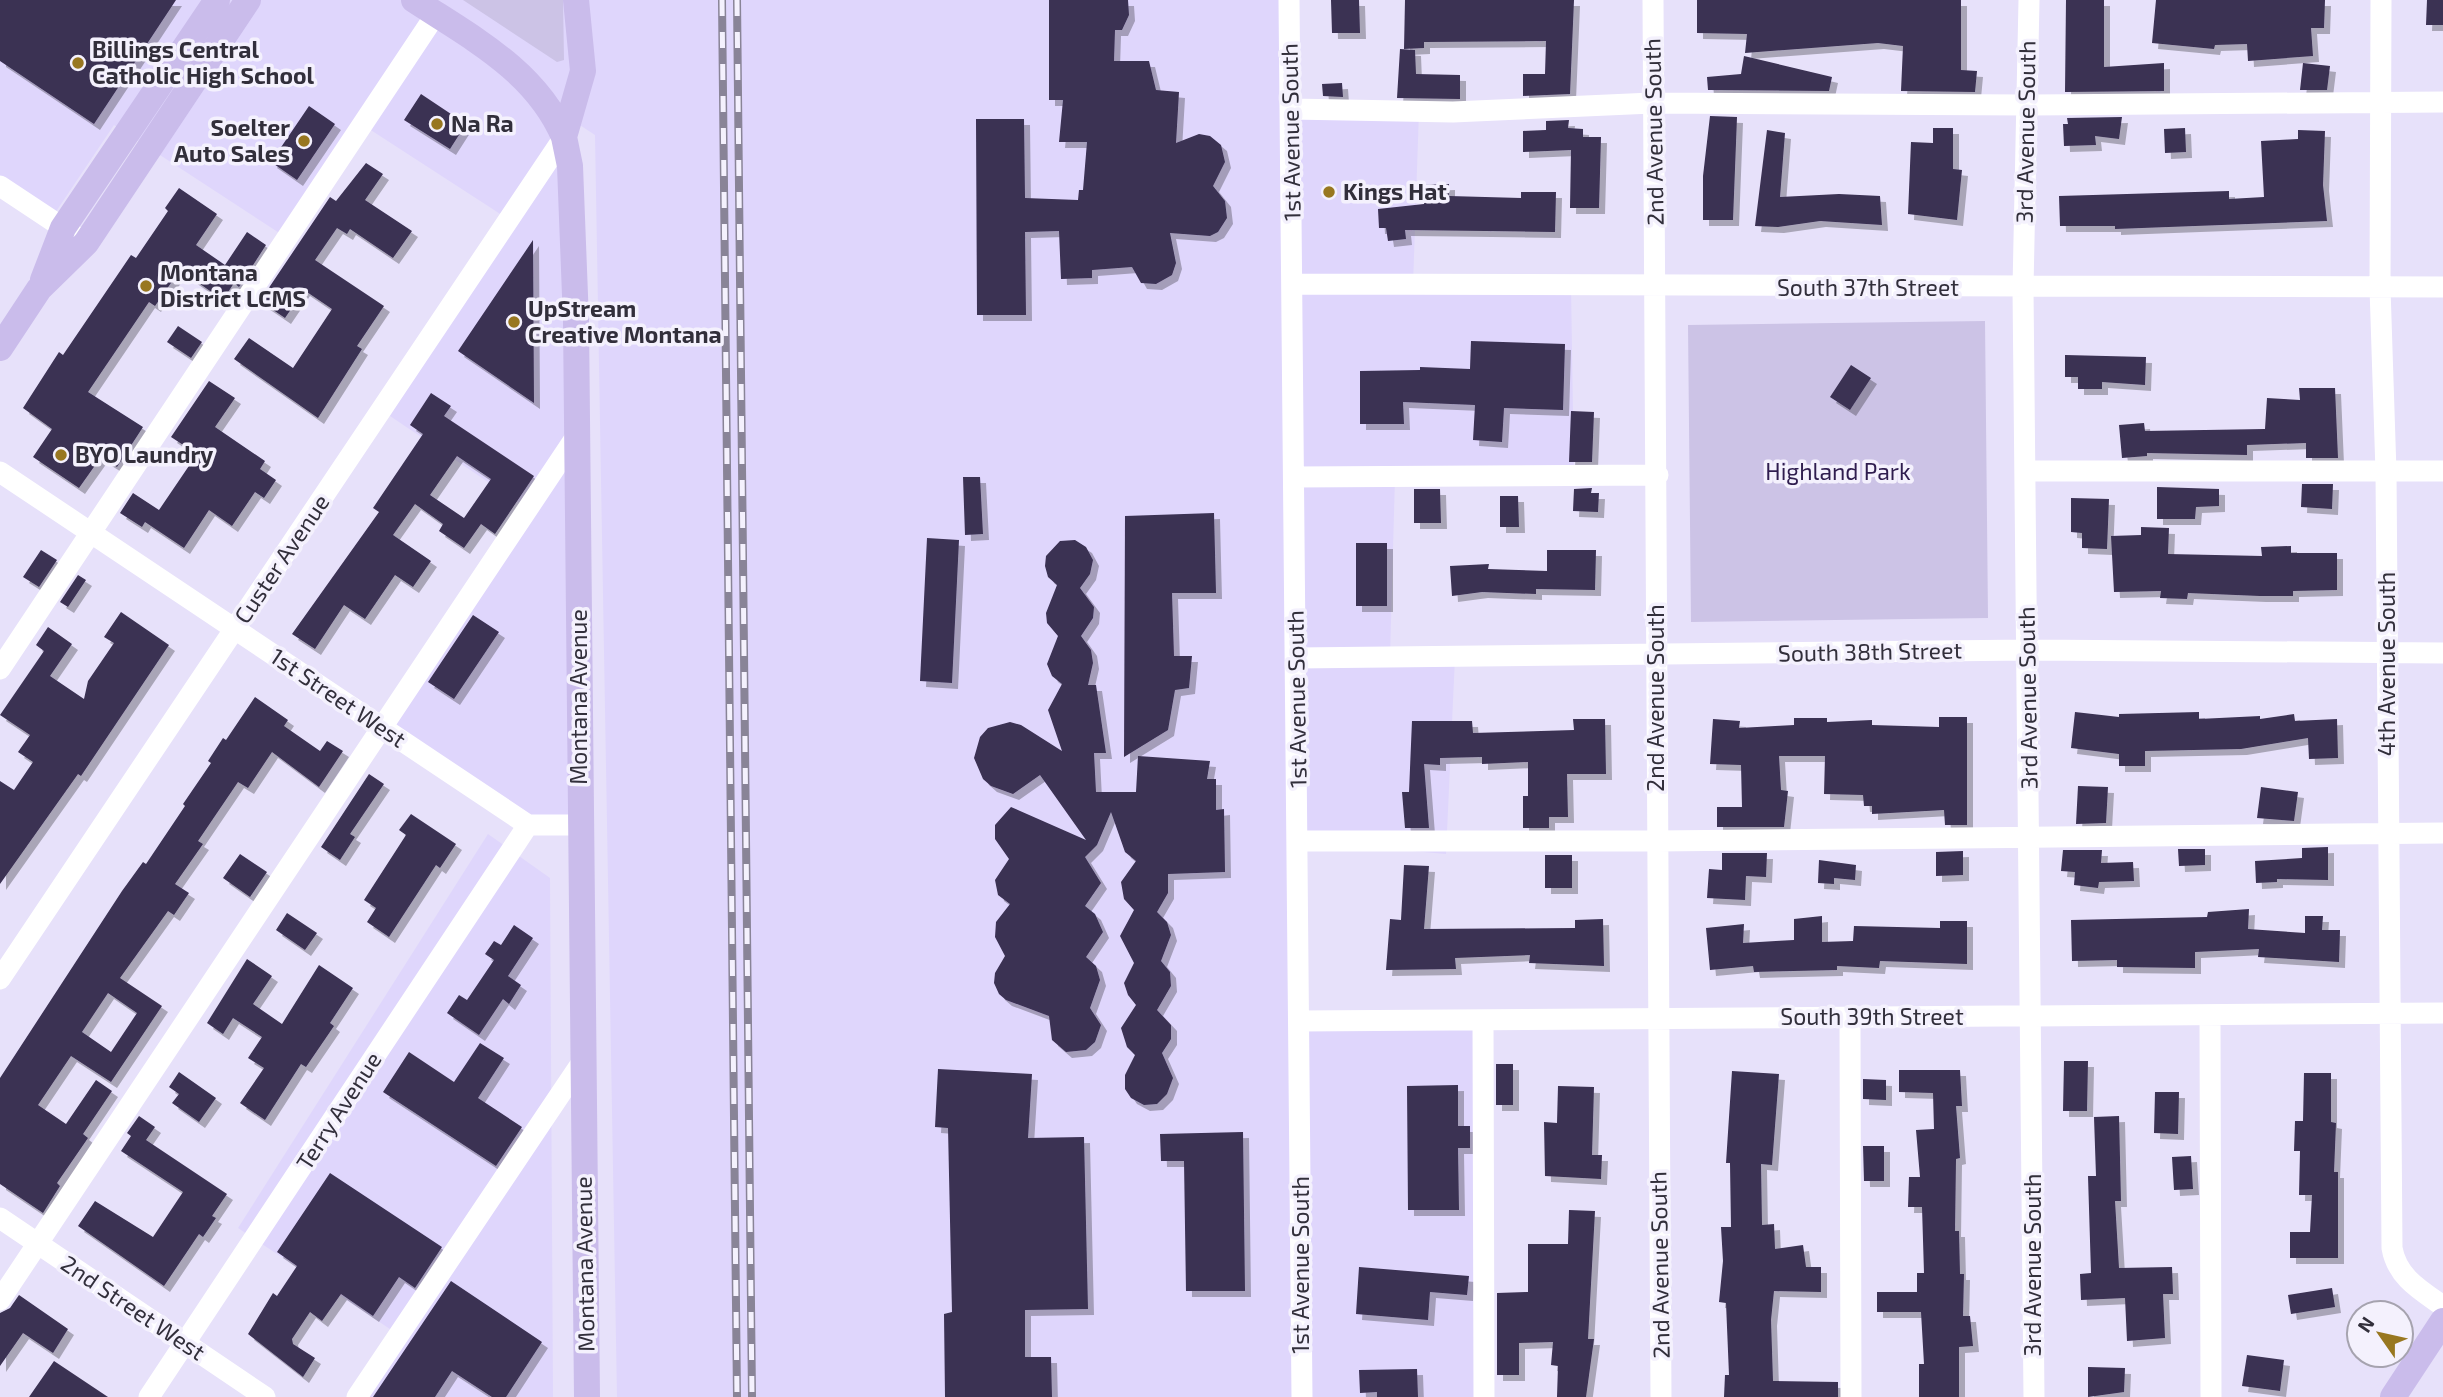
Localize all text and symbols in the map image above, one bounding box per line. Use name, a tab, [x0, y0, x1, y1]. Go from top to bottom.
place label: Billings Central Catholic High School	[92, 35, 315, 89]
street label: 2nd Avenue South	[1637, 38, 1669, 226]
street label: 3rd Avenue South	[2009, 40, 2041, 224]
street label: 1st Avenue South	[1274, 43, 1306, 221]
marker: Billings Central Catholic High School	[70, 55, 86, 71]
place label: Na Ra	[451, 109, 514, 137]
place label: Soelter Auto Sales	[174, 113, 290, 167]
marker: Na Ra	[429, 116, 445, 132]
marker: Soelter Auto Sales	[296, 133, 312, 149]
place label: Kings Hat	[1343, 177, 1447, 205]
marker: Kings Hat	[1321, 184, 1337, 200]
place label: Montana District LCMS	[160, 258, 306, 312]
street label: South 37th Street	[1777, 273, 1959, 301]
marker: Montana District LCMS	[138, 278, 154, 294]
place label: UpStream Creative Montana	[528, 294, 722, 348]
marker: UpStream Creative Montana	[506, 314, 522, 330]
place label: BYO Laundry	[75, 440, 213, 468]
marker: BYO Laundry	[53, 447, 69, 463]
park label: Highland Park	[1765, 457, 1911, 485]
street label: Custer Avenue	[228, 489, 335, 628]
street label: 4th Avenue South	[2372, 572, 2400, 756]
street label: 2nd Avenue South	[1641, 604, 1669, 792]
street label: 3rd Avenue South	[2011, 606, 2043, 790]
street label: Montana Avenue	[564, 609, 592, 785]
street label: 1st Avenue South	[1280, 610, 1312, 788]
street label: South 38th Street	[1778, 635, 1963, 667]
street label: 1st Street West	[265, 641, 412, 753]
street label: South 39th Street	[1780, 1002, 1964, 1030]
street label: Terry Avenue	[290, 1046, 387, 1175]
street label: 2nd Avenue South	[1643, 1171, 1675, 1359]
street label: 3rd Avenue South	[2018, 1174, 2046, 1356]
street label: Montana Avenue	[568, 1176, 600, 1352]
street label: 1st Avenue South	[1286, 1176, 1314, 1354]
street label: 2nd Street West	[56, 1249, 211, 1366]
north arrow	[2345, 1299, 2415, 1369]
text: N	[2352, 1312, 2379, 1336]

